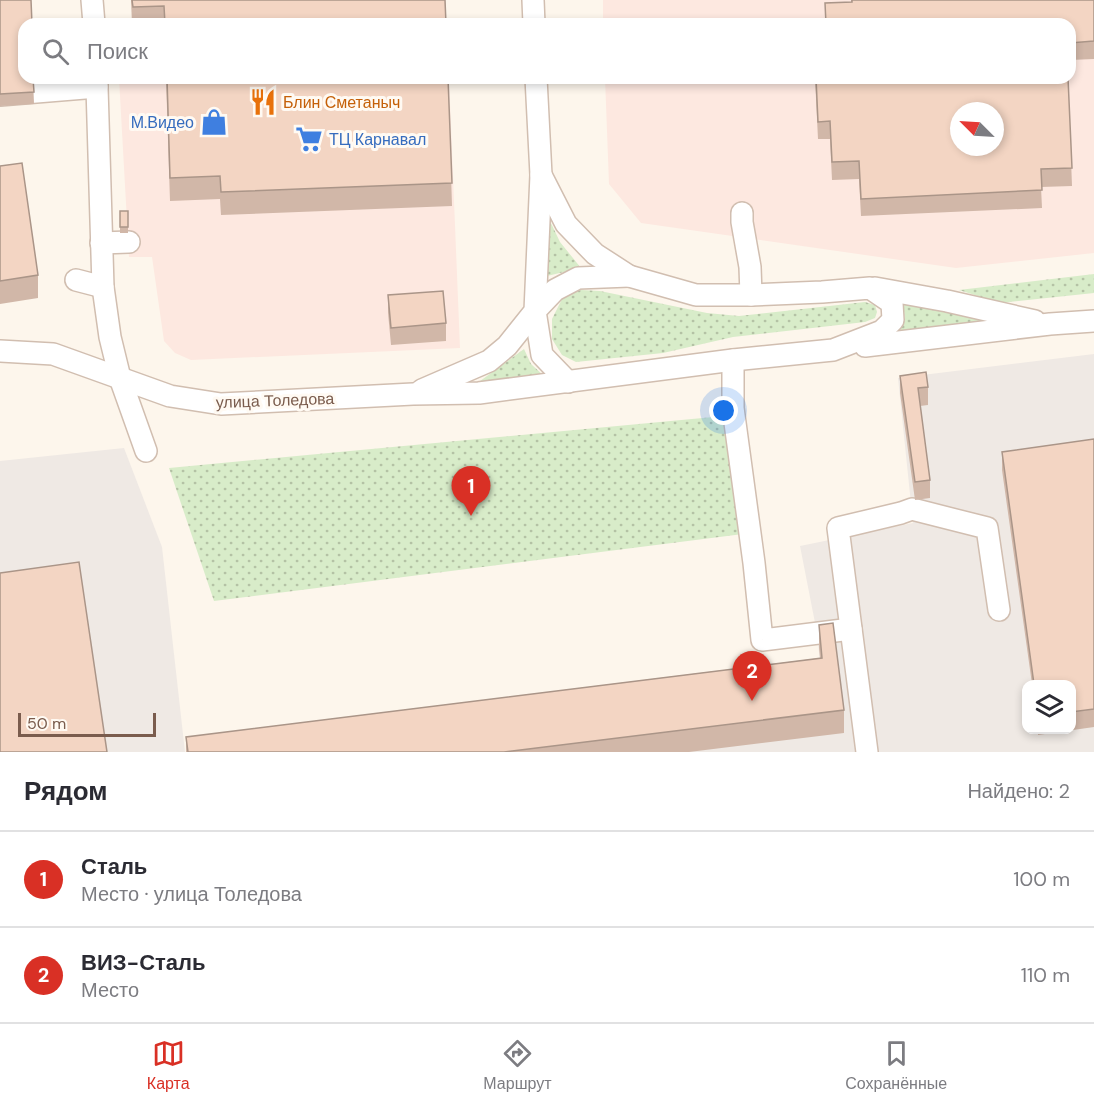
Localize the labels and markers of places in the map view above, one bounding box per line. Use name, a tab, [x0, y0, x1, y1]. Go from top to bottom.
restaurant icon: Блин Сметаныч	[248, 87, 278, 117]
place label: Блин Сметаныч	[283, 92, 400, 113]
shop icon: М.Видео	[199, 107, 229, 137]
place label: М.Видео	[131, 112, 194, 133]
supermarket icon: ТЦ Карнавал	[294, 124, 324, 154]
place label: ТЦ Карнавал	[329, 129, 426, 150]
pin: 1	[452, 466, 490, 516]
pin: 2	[732, 652, 771, 701]

